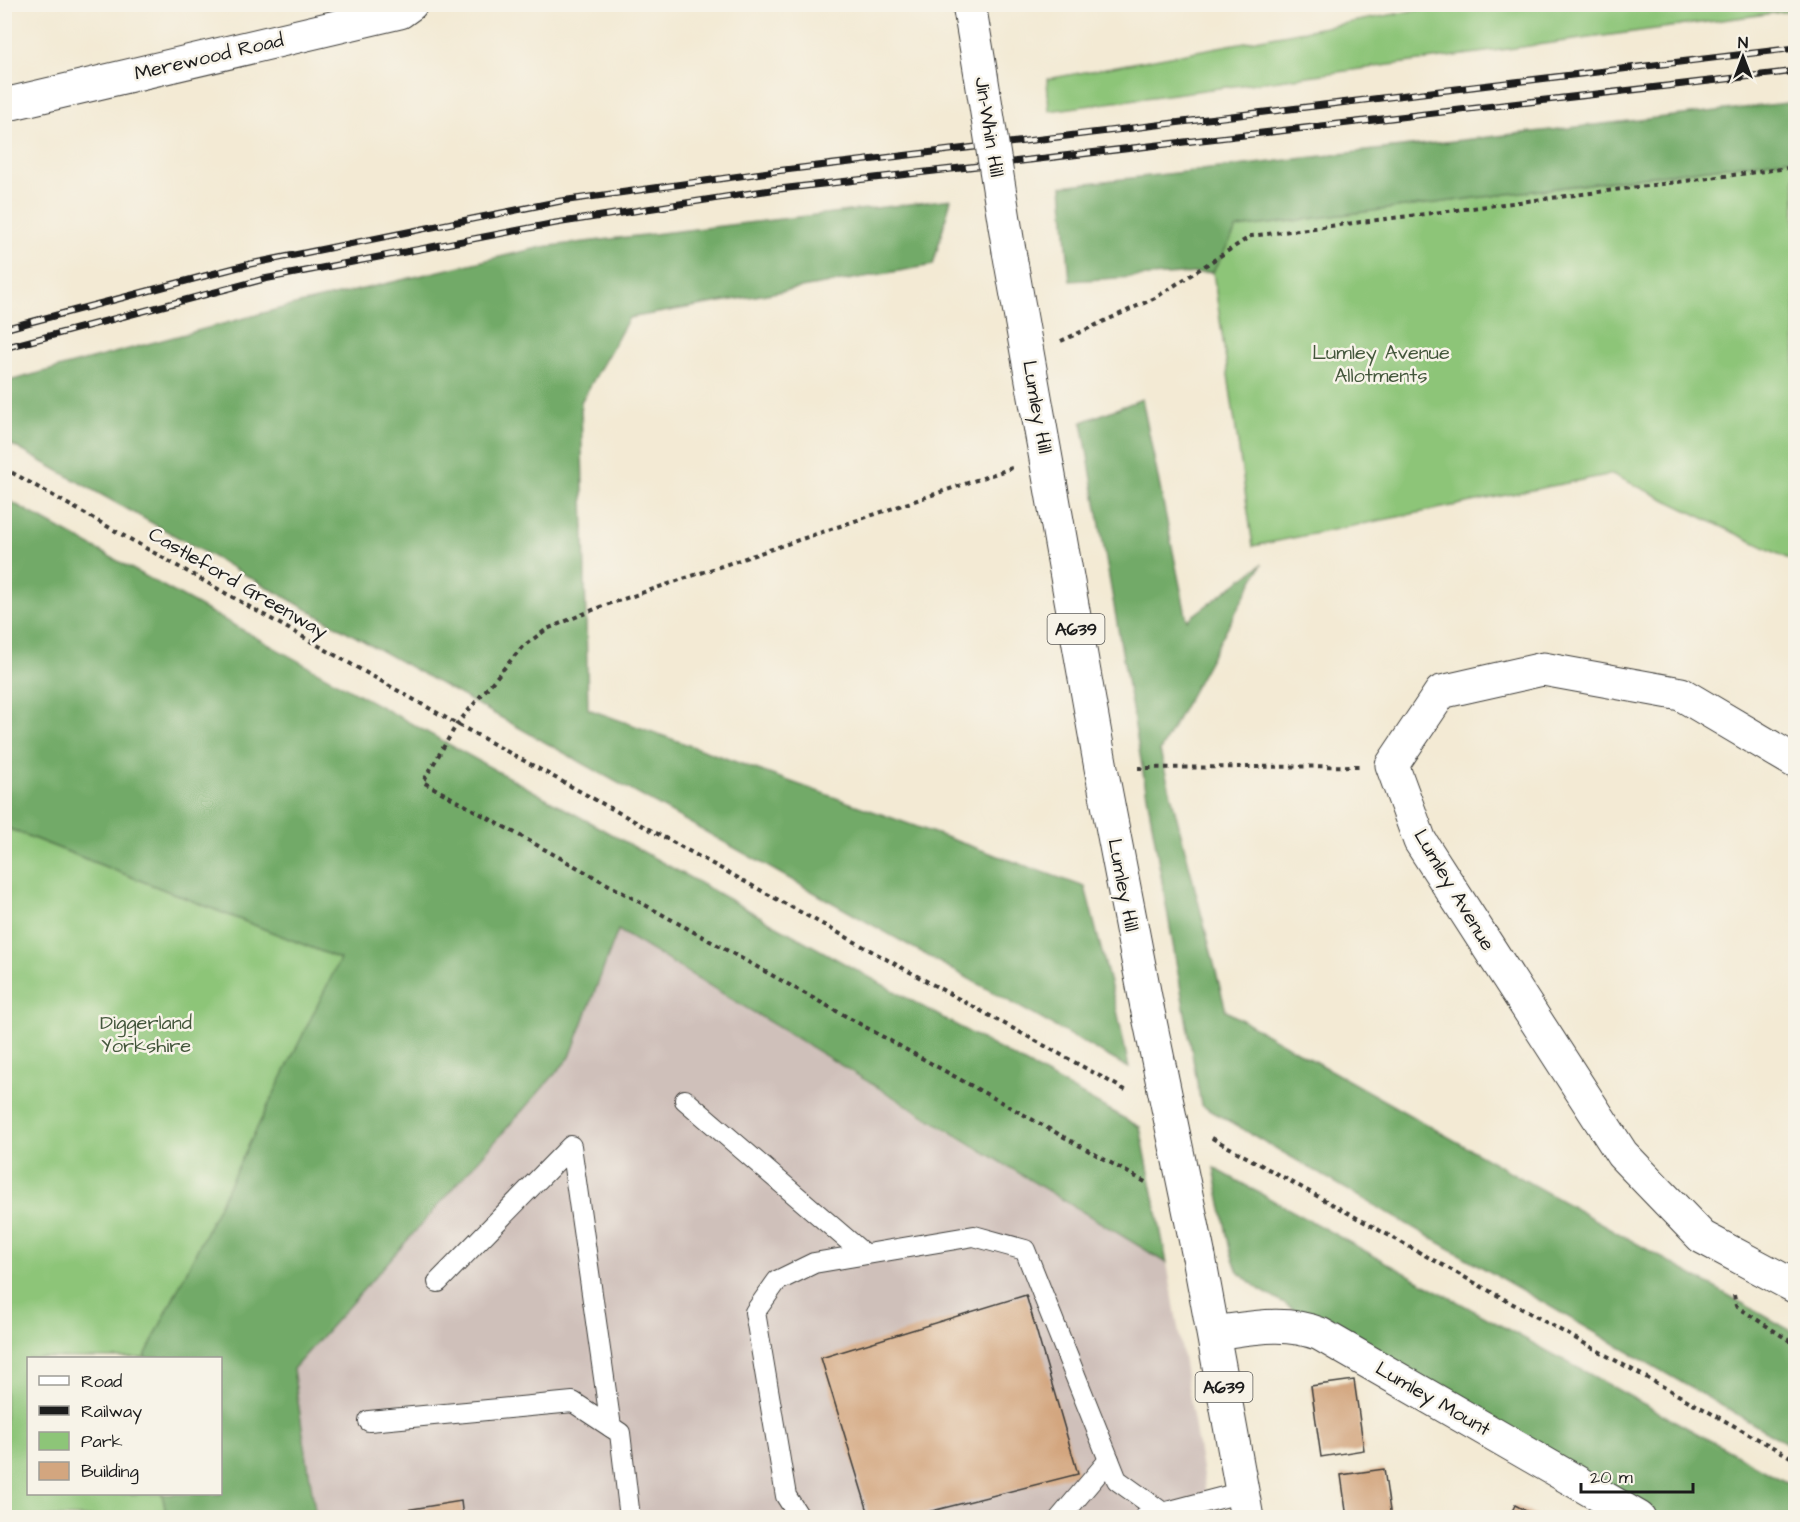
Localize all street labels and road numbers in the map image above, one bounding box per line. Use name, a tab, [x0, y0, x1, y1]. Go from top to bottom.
street label: Merewood Road	[132, 26, 286, 88]
street label: Jin-Whin Hill	[967, 75, 1011, 179]
street label: Lumley Hill	[1014, 358, 1059, 456]
street label: Castleford Greenway	[143, 520, 333, 647]
road number: A639	[1048, 614, 1104, 644]
street label: Lumley Avenue	[1406, 824, 1502, 957]
street label: Lumley Hill	[1099, 836, 1146, 934]
street label: Lumley Mount	[1370, 1355, 1496, 1444]
road number: A639	[1196, 1372, 1252, 1402]

